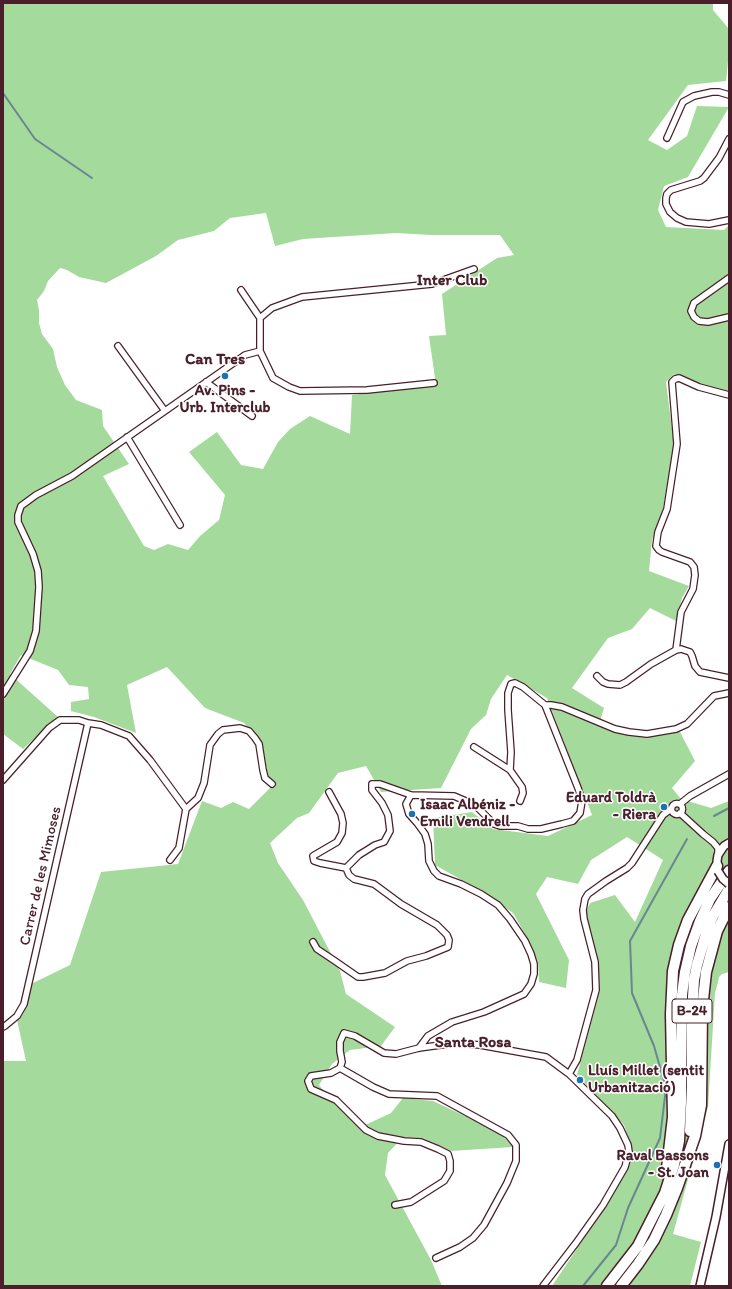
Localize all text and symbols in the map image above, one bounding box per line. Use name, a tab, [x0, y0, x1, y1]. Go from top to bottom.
district label: Inter Club	[417, 271, 487, 291]
district label: Can Tres	[185, 350, 245, 370]
marker: Av. Pins - Urb. Interclub	[220, 371, 230, 381]
place label: Av. Pins - Urb. Interclub	[180, 382, 270, 417]
place label: Eduard Toldrà - Riera	[566, 789, 656, 824]
place label: Isaac Albéniz - Emili Vendrell	[420, 796, 515, 831]
marker: Eduard Toldrà - Riera	[659, 802, 669, 812]
street label: Carrer de les Mimoses	[16, 805, 66, 947]
marker: Isaac Albéniz - Emili Vendrell	[407, 809, 417, 819]
road number: B-24	[672, 999, 712, 1023]
district label: Santa Rosa	[435, 1033, 511, 1053]
place label: Lluís Millet (sentit Urbanització)	[588, 1062, 704, 1097]
marker: Lluís Millet (sentit Urbanització)	[575, 1075, 585, 1085]
place label: Raval Bassons - St. Joan	[617, 1147, 709, 1182]
marker: Raval Bassons - St. Joan	[712, 1160, 722, 1170]

